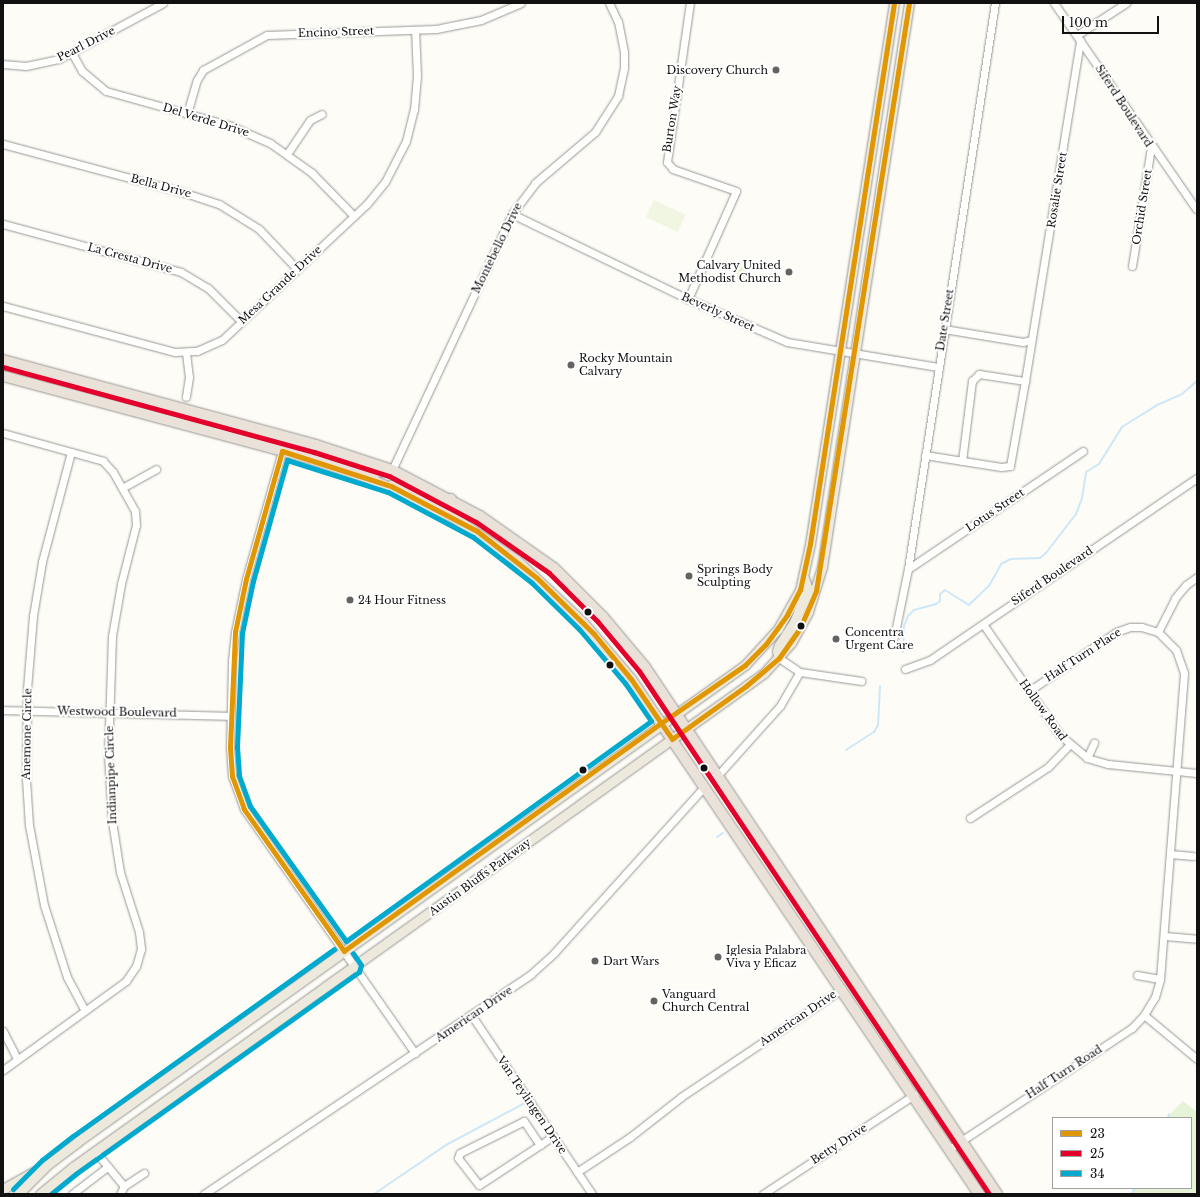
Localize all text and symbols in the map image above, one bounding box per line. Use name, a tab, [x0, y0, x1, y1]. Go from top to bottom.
scale bar	[1064, 8, 1161, 34]
text: 100 m	[1069, 15, 1108, 30]
street label: Pearl Drive	[55, 24, 117, 64]
street label: Encino Street	[298, 24, 374, 40]
street label: Siferd Boulevard	[1093, 62, 1155, 150]
place label: Discovery Church	[666, 63, 768, 77]
marker: Discovery Church	[771, 65, 781, 75]
street label: Burton Way	[660, 84, 684, 154]
street label: Del Verde Drive	[161, 100, 251, 140]
street label: Rosalie Street	[1044, 151, 1070, 229]
street label: Orchid Street	[1130, 168, 1154, 246]
street label: Bella Drive	[129, 172, 193, 200]
street label: Montebello Drive	[469, 200, 525, 296]
street label: La Cresta Drive	[86, 240, 174, 276]
street label: Mesa Grande Drive	[236, 243, 324, 327]
place label: Calvary United Methodist Church	[678, 259, 781, 285]
marker: Calvary United Methodist Church	[784, 267, 794, 277]
street label: Date Street	[934, 288, 956, 352]
street label: Beverly Street	[679, 290, 757, 334]
place label: Rocky Mountain Calvary	[579, 352, 673, 378]
marker: Rocky Mountain Calvary	[566, 360, 576, 370]
street label: Lotus Street	[963, 486, 1027, 534]
street label: Siferd Boulevard	[1009, 544, 1095, 608]
place label: Springs Body Sculpting	[697, 563, 773, 589]
marker: Springs Body Sculpting	[684, 571, 694, 581]
place label: 24 Hour Fitness	[358, 593, 446, 607]
marker: 24 Hour Fitness	[345, 595, 355, 605]
unlabelled marker	[583, 607, 593, 617]
unlabelled marker	[796, 621, 806, 631]
street label: Half Turn Place	[1042, 625, 1124, 685]
place label: Concentra Urgent Care	[845, 626, 913, 652]
marker: Concentra Urgent Care	[830, 633, 842, 645]
unlabelled marker	[605, 660, 615, 670]
street label: Hollow Road	[1016, 677, 1070, 743]
street label: Anemone Circle	[20, 688, 34, 780]
street label: Westwood Boulevard	[57, 704, 177, 720]
street label: Indianpipe Circle	[103, 725, 119, 825]
unlabelled marker	[699, 763, 709, 773]
unlabelled marker	[578, 765, 588, 775]
street label: Austin Bluffs Parkway	[427, 836, 533, 918]
place label: Iglesia Palabra Viva y Eficaz	[726, 944, 807, 970]
marker: Iglesia Palabra Viva y Eficaz	[713, 952, 723, 962]
place label: Dart Wars	[603, 954, 660, 968]
marker: Dart Wars	[590, 956, 600, 966]
street label: American Drive	[433, 983, 515, 1045]
street label: American Drive	[757, 987, 839, 1049]
place label: Vanguard Church Central	[662, 988, 749, 1014]
marker: Vanguard Church Central	[649, 996, 659, 1006]
street label: Half Turn Road	[1023, 1042, 1105, 1102]
street label: Van Teylingen Drive	[494, 1054, 570, 1156]
legend	[1052, 1117, 1192, 1189]
street label: Betty Drive	[808, 1121, 870, 1167]
text: 23	[1090, 1126, 1105, 1141]
text: 25	[1090, 1146, 1104, 1161]
text: 34	[1090, 1166, 1104, 1181]

